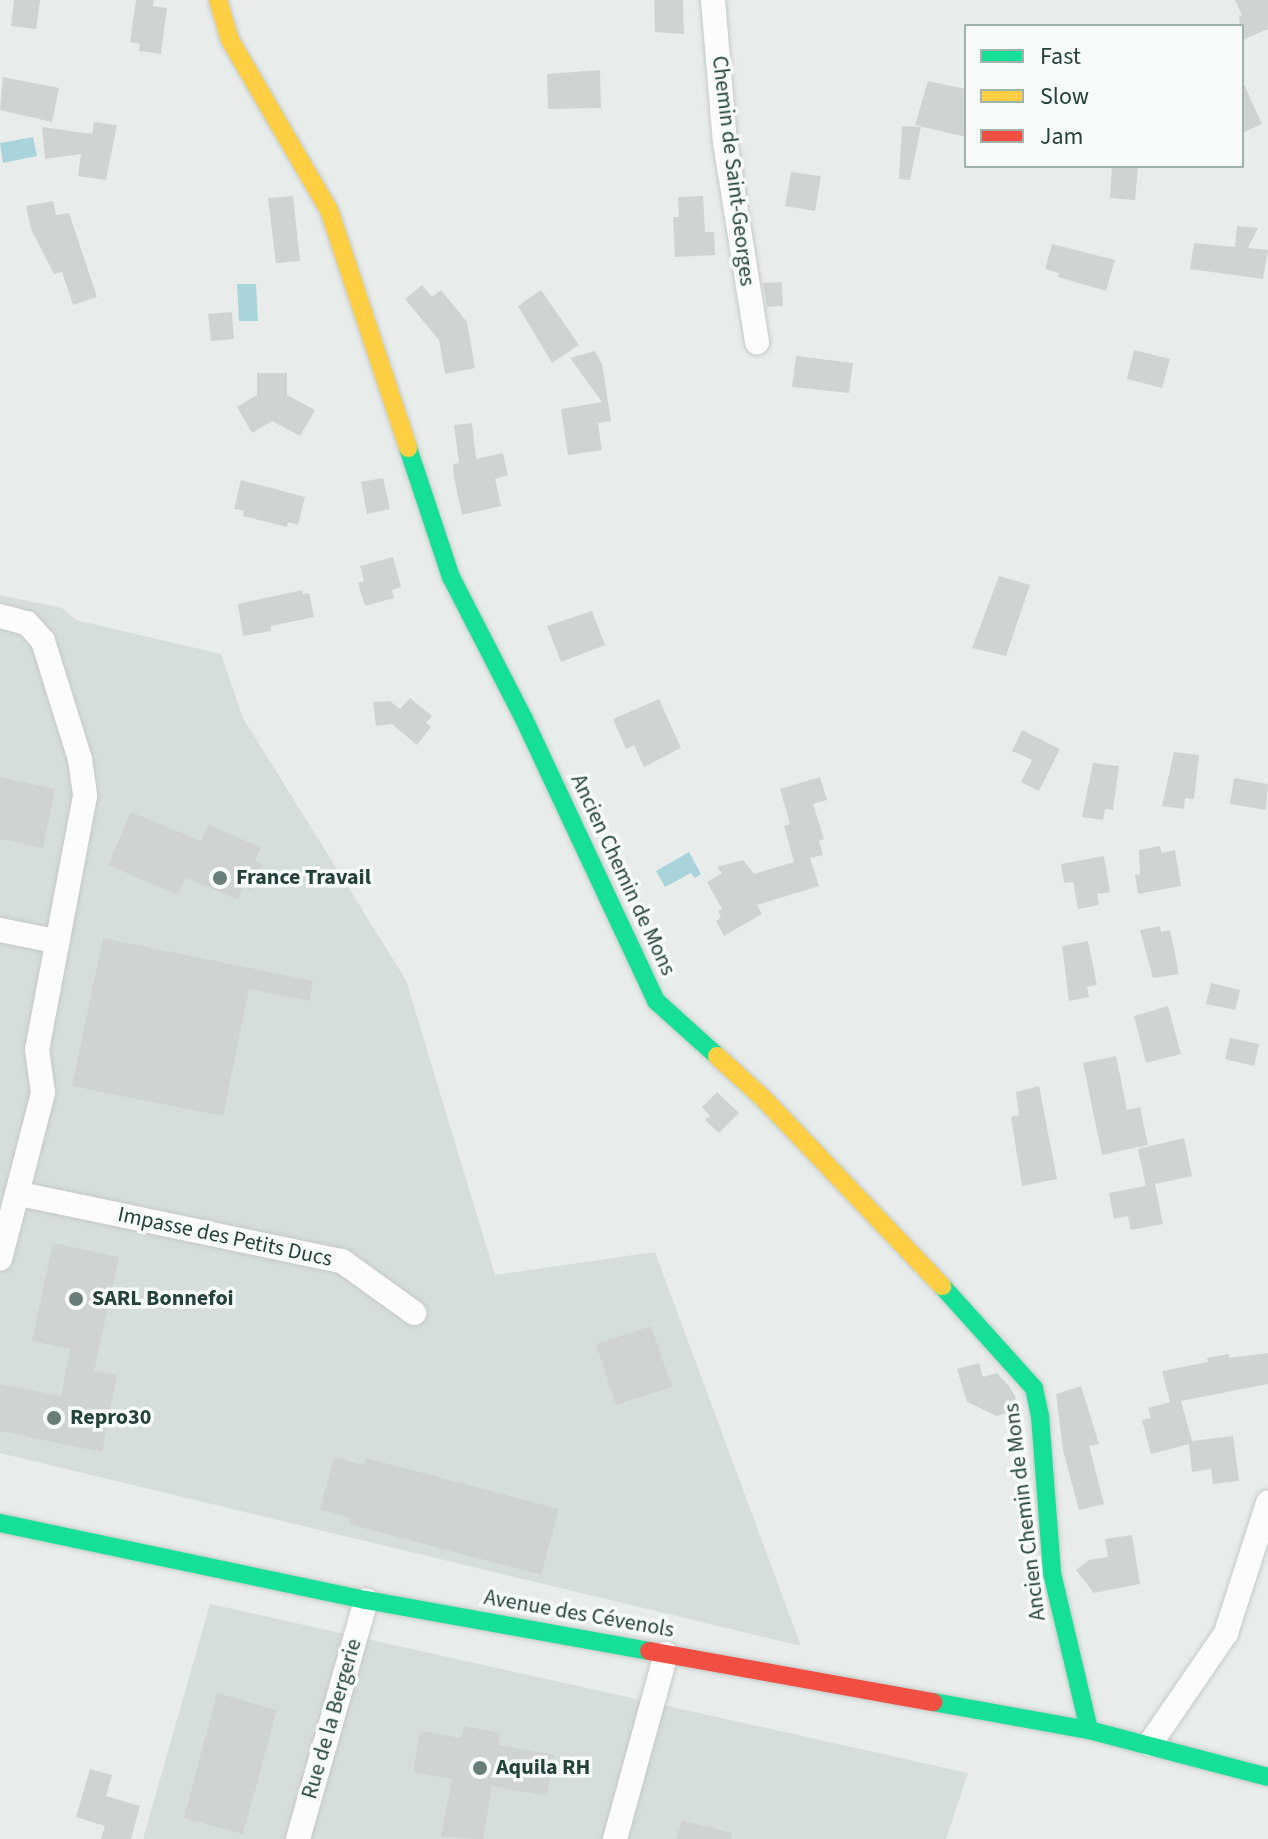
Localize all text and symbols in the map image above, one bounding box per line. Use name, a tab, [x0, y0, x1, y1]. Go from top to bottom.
legend	[964, 24, 1244, 168]
text: Fast	[1040, 39, 1081, 74]
street label: Chemin de Saint-Georges	[706, 54, 760, 288]
text: Slow	[1040, 79, 1089, 114]
text: Jam	[1040, 119, 1084, 154]
street label: Ancien Chemin de Mons	[565, 770, 681, 980]
place label: France Travail	[236, 865, 371, 891]
marker: France Travail	[211, 869, 229, 887]
street label: Impasse des Petits Ducs	[115, 1201, 335, 1273]
place label: SARL Bonnefoi	[92, 1286, 234, 1312]
marker: SARL Bonnefoi	[67, 1290, 85, 1308]
street label: Ancien Chemin de Mons	[999, 1402, 1051, 1622]
place label: Repro30	[70, 1405, 151, 1431]
marker: Repro30	[45, 1409, 63, 1427]
street label: Avenue des Cévenols	[482, 1584, 676, 1644]
street label: Rue de la Bergerie	[297, 1636, 367, 1802]
place label: Aquila RH	[496, 1755, 590, 1781]
marker: Aquila RH	[471, 1759, 489, 1777]

